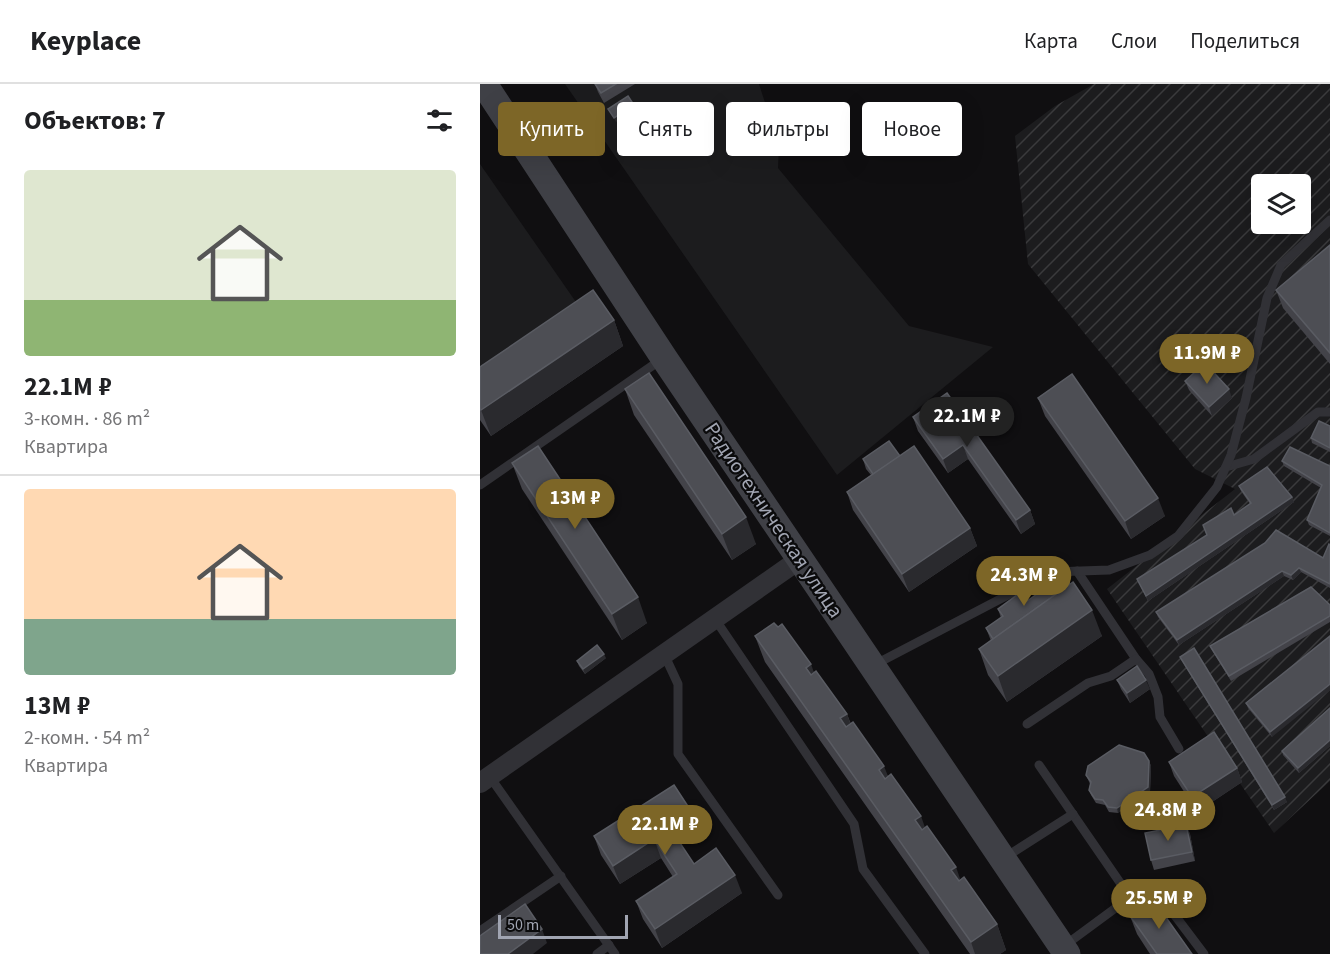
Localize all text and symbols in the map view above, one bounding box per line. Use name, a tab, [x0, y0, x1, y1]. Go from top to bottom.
text: Keyplace	[30, 21, 141, 61]
text: Карта	[1024, 26, 1078, 56]
text: Слои	[1111, 26, 1157, 56]
text: Поделиться	[1190, 26, 1300, 56]
text: Объектов: 7	[24, 102, 166, 139]
chip: Купить	[498, 102, 605, 156]
chip: Снять	[617, 102, 714, 156]
chip: Фильтры	[726, 102, 850, 156]
chip: Новое	[862, 102, 962, 156]
icon: filters	[423, 104, 456, 137]
map controls	[1251, 174, 1311, 234]
button: layers	[1251, 174, 1311, 234]
icon: home	[186, 209, 294, 317]
pin: 11.9M ₽	[1152, 334, 1262, 385]
text: 11.9M ₽	[1173, 339, 1241, 367]
text: 22.1M ₽	[24, 368, 112, 405]
pin: 22.1M ₽	[912, 397, 1022, 448]
text: 22.1M ₽	[933, 402, 1001, 430]
text: 3-комн. · 86 m²	[24, 405, 150, 433]
street label: Радиотехническая улица	[697, 416, 851, 624]
text: Квартира	[24, 433, 108, 461]
pin: 13M ₽	[533, 479, 617, 530]
text: 13M ₽	[550, 484, 600, 512]
icon: home	[186, 528, 294, 636]
pin: 24.3M ₽	[969, 556, 1079, 607]
text: 24.3M ₽	[990, 561, 1058, 589]
text: 13M ₽	[24, 687, 90, 724]
text: 2-комн. · 54 m²	[24, 724, 150, 752]
text: Квартира	[24, 752, 108, 780]
pin: 24.8M ₽	[1113, 791, 1223, 842]
text: 24.8M ₽	[1134, 796, 1202, 824]
pin: 22.1M ₽	[610, 805, 720, 856]
text: 22.1M ₽	[631, 810, 699, 838]
pin: 25.5M ₽	[1104, 879, 1214, 930]
text: 25.5M ₽	[1125, 884, 1193, 912]
scale bar	[498, 912, 628, 940]
text: 50 m	[507, 914, 539, 936]

